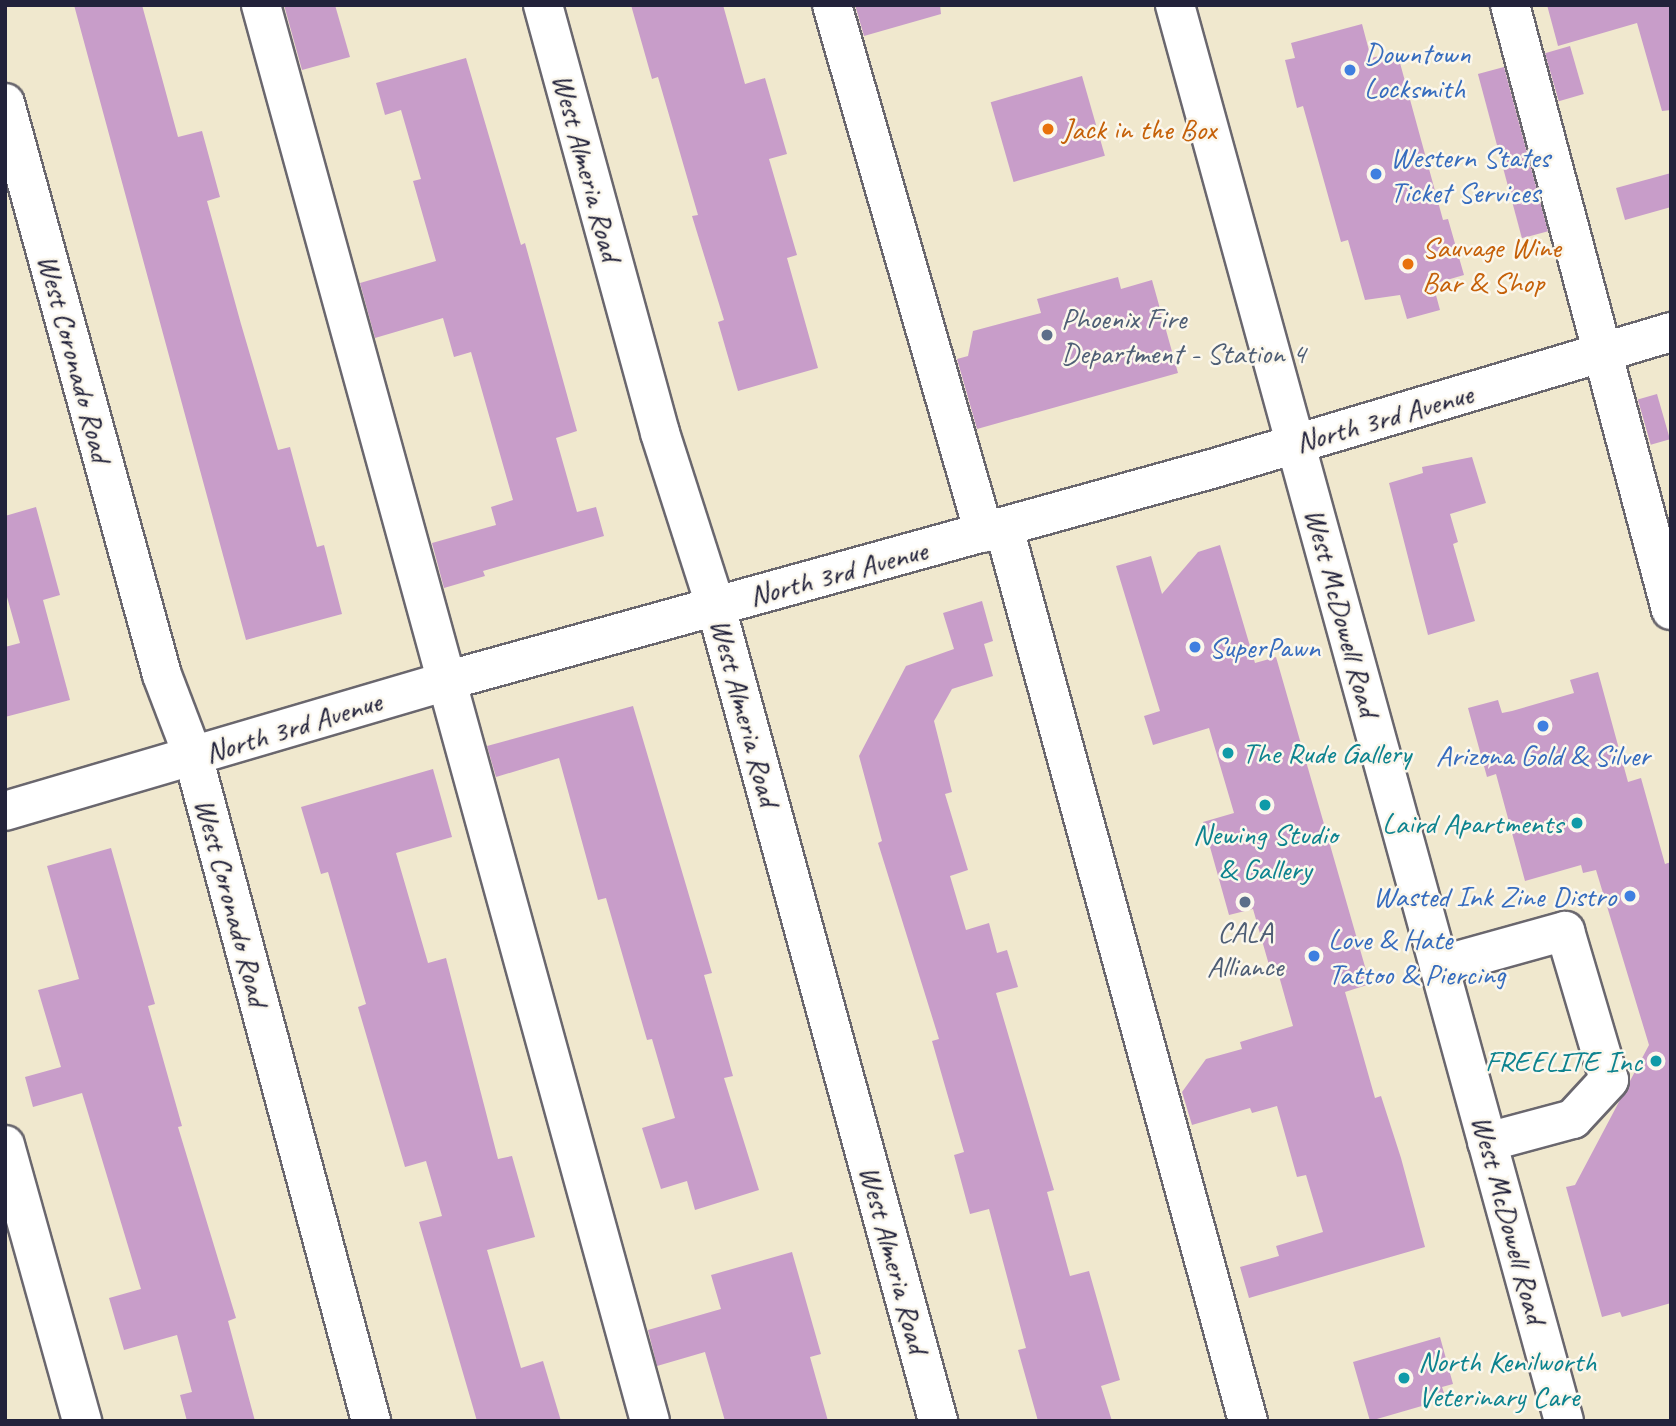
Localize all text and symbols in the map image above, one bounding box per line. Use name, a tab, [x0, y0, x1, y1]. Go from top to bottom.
place label: Downtown Locksmith	[1364, 35, 1470, 105]
marker: Downtown Locksmith	[1342, 62, 1358, 78]
street label: West Almeria Road	[545, 69, 629, 265]
place label: Jack in the Box	[1062, 111, 1216, 147]
marker: Jack in the Box	[1040, 121, 1056, 137]
place label: Western States Ticket Services	[1390, 139, 1551, 210]
marker: Western States Ticket Services	[1368, 166, 1384, 182]
place label: Sauvage Wine Bar & Shop	[1422, 229, 1562, 300]
street label: West Coronado Road	[30, 251, 120, 465]
marker: Sauvage Wine Bar & Shop	[1400, 256, 1416, 272]
place label: Phoenix Fire Department - Station 4	[1061, 300, 1305, 370]
marker: Phoenix Fire Department - Station 4	[1039, 327, 1055, 343]
street label: North 3rd Avenue	[1291, 376, 1477, 460]
street label: West McDowell Road	[1297, 505, 1387, 719]
street label: North 3rd Avenue	[745, 532, 931, 614]
street label: West Almeria Road	[703, 614, 787, 810]
place label: SuperPawn	[1209, 629, 1320, 665]
marker: SuperPawn	[1187, 639, 1203, 655]
street label: North 3rd Avenue	[200, 683, 386, 771]
marker: Arizona Gold & Silver	[1535, 718, 1551, 734]
place label: The Rude Gallery	[1242, 735, 1411, 771]
place label: Arizona Gold & Silver	[1436, 737, 1650, 773]
marker: The Rude Gallery	[1220, 745, 1236, 761]
street label: West Coronado Road	[187, 795, 277, 1009]
marker: Newing Studio & Gallery	[1257, 797, 1273, 813]
place label: Laird Apartments	[1381, 805, 1563, 841]
marker: Laird Apartments	[1569, 815, 1585, 831]
place label: Newing Studio & Gallery	[1193, 816, 1337, 886]
place label: Wasted Ink Zine Distro	[1372, 878, 1616, 914]
marker: Wasted Ink Zine Distro	[1622, 888, 1638, 904]
marker: CALA Alliance	[1237, 894, 1253, 910]
place label: CALA Alliance	[1207, 913, 1283, 984]
place label: Love & Hate Tattoo & Piercing	[1328, 921, 1505, 992]
marker: Love & Hate Tattoo & Piercing	[1306, 948, 1322, 964]
place label: FREELITE Inc	[1485, 1043, 1642, 1079]
marker: FREELITE Inc	[1648, 1053, 1664, 1069]
street label: West McDowell Road	[1464, 1112, 1554, 1326]
street label: West Almeria Road	[852, 1161, 936, 1357]
place label: North Kenilworth Veterinary Care	[1418, 1343, 1596, 1414]
marker: North Kenilworth Veterinary Care	[1396, 1370, 1412, 1386]

